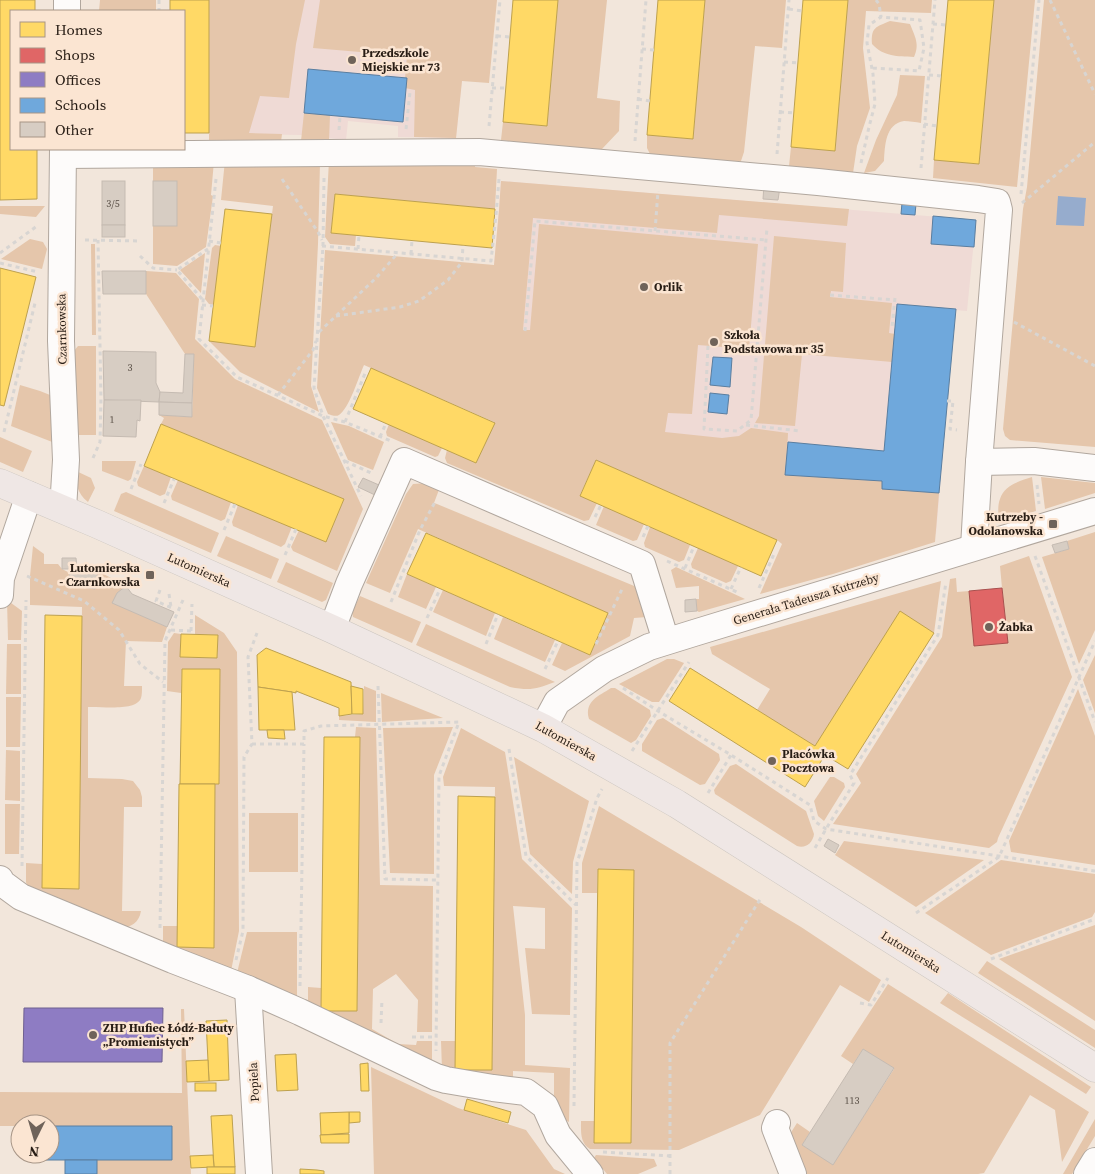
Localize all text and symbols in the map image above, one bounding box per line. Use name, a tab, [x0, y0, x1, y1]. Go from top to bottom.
legend	[10, 10, 185, 150]
text: Homes	[55, 19, 102, 40]
text: Shops	[55, 44, 95, 65]
place label: Przedszkole Miejskie nr 73	[362, 45, 441, 75]
marker: Przedszkole Miejskie nr 73	[346, 54, 358, 66]
text: Offices	[55, 69, 101, 90]
text: Schools	[55, 94, 106, 115]
text: Other	[55, 119, 94, 140]
house number: 3/5	[106, 197, 120, 210]
place label: Orlik	[654, 279, 683, 295]
marker: Orlik	[638, 281, 650, 293]
street label: Czarnkowska	[53, 292, 71, 365]
place label: Szkoła Podstawowa nr 35	[724, 327, 824, 357]
marker: Szkoła Podstawowa nr 35	[708, 336, 720, 348]
house number: 3	[128, 361, 133, 374]
house number: 1	[110, 413, 115, 426]
place label: Kutrzeby - Odolanowska	[968, 509, 1044, 539]
marker: Kutrzeby - Odolanowska	[1047, 518, 1059, 530]
street label: Lutomierska	[165, 549, 234, 591]
place label: Lutomierska - Czarnkowska	[59, 560, 141, 590]
marker: Lutomierska - Czarnkowska	[144, 569, 156, 581]
street label: Generała Tadeusza Kutrzeby	[731, 569, 882, 629]
place label: Żabka	[999, 619, 1034, 635]
marker: Żabka	[983, 621, 995, 633]
street label: Lutomierska	[533, 718, 600, 765]
place label: Placówka Pocztowa	[782, 746, 835, 776]
marker: Placówka Pocztowa	[766, 755, 778, 767]
street label: Lutomierska	[878, 927, 945, 977]
place label: ZHP Hufiec Łódź-Bałuty „Promienistych”	[103, 1020, 235, 1050]
marker: ZHP Hufiec Łódź-Bałuty „Promienistych”	[87, 1029, 99, 1041]
street label: Popiela	[245, 1061, 263, 1102]
house number: 113	[845, 1094, 860, 1107]
north arrow	[10, 1114, 60, 1164]
text: N	[28, 1142, 40, 1162]

